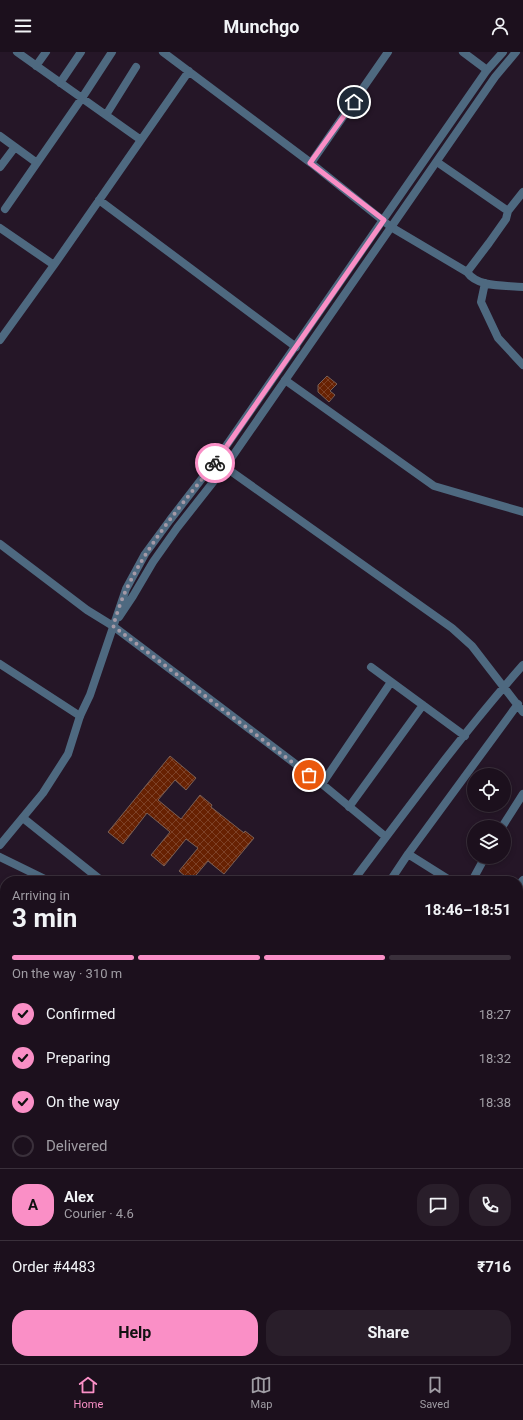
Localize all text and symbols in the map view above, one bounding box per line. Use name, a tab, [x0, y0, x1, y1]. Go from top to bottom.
icon: menu	[12, 15, 34, 37]
icon: person	[489, 15, 511, 37]
text: Munchgo	[224, 16, 299, 37]
pin	[337, 85, 371, 119]
icon: home	[343, 91, 365, 113]
courier	[195, 443, 235, 483]
icon: bike	[204, 452, 226, 474]
pin	[292, 758, 326, 792]
icon: bag	[298, 764, 320, 786]
map controls	[467, 768, 511, 864]
button: locate	[467, 768, 511, 812]
button: layers	[467, 820, 511, 864]
text: Arriving in	[12, 888, 70, 903]
text: 18:46–18:51	[424, 901, 511, 919]
text: 3 min	[12, 903, 77, 933]
text: On the way · 310 m	[12, 966, 122, 981]
icon: check	[12, 1003, 34, 1025]
text: Confirmed	[46, 1005, 116, 1023]
text: 18:27	[479, 1007, 511, 1022]
icon: check	[12, 1047, 34, 1069]
text: Preparing	[46, 1049, 110, 1067]
text: 18:32	[479, 1051, 511, 1066]
icon: check	[12, 1091, 34, 1113]
text: On the way	[46, 1093, 120, 1111]
text: 18:38	[479, 1095, 511, 1110]
text: Delivered	[46, 1137, 108, 1155]
button: chat	[417, 1184, 459, 1226]
button: phone	[469, 1184, 511, 1226]
text: Alex	[64, 1188, 94, 1206]
text: A	[28, 1196, 38, 1214]
text: Courier · 4.6	[64, 1206, 134, 1221]
text: Order #4483	[12, 1258, 95, 1276]
text: ₹716	[477, 1258, 511, 1276]
button: Help	[12, 1310, 258, 1356]
button: Share	[266, 1310, 511, 1356]
tab: Home	[74, 1374, 103, 1411]
tab: Map	[250, 1374, 272, 1411]
tab: Saved	[420, 1374, 449, 1411]

